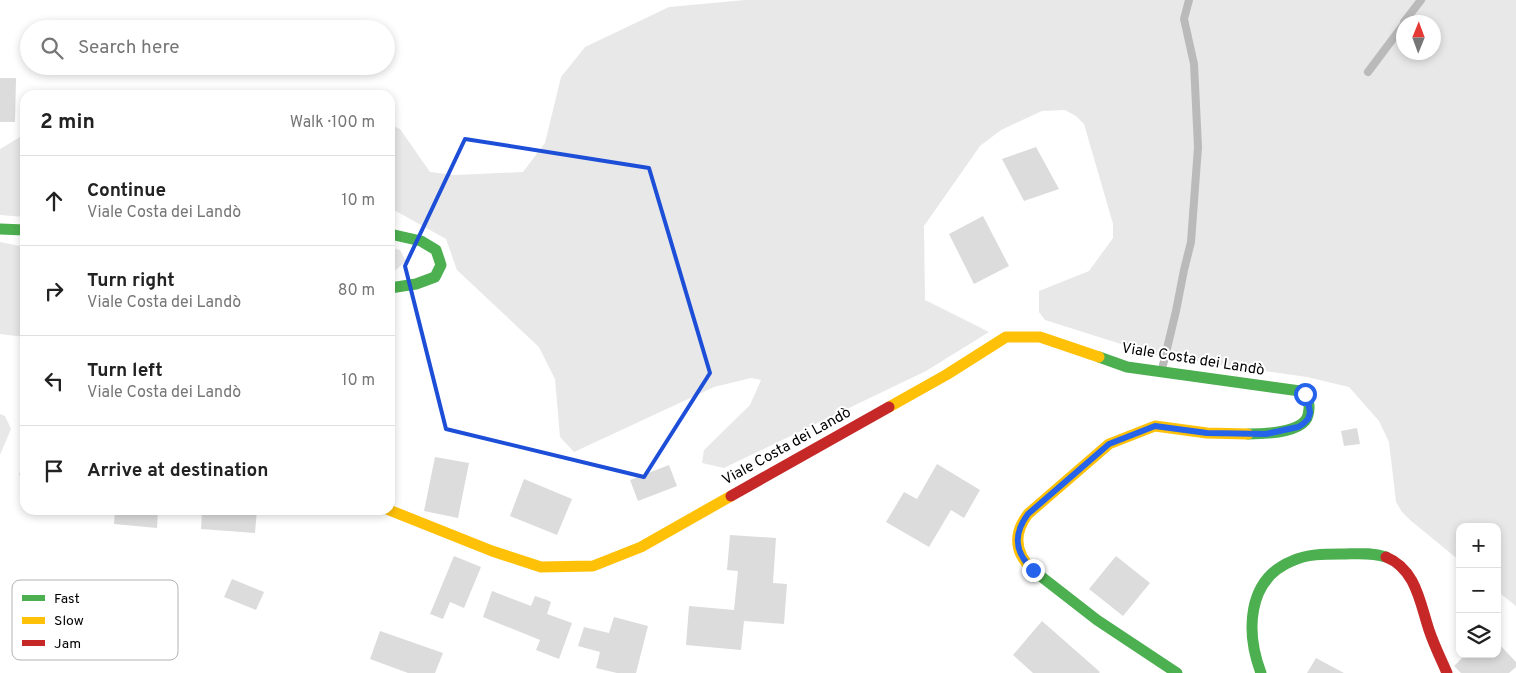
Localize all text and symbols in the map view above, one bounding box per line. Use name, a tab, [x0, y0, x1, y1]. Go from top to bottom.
north arrow	[1396, 15, 1441, 60]
search box	[20, 20, 395, 75]
icon: search	[38, 34, 66, 62]
text: Search here	[78, 36, 180, 60]
text: 2 min	[40, 109, 95, 136]
text: Walk · 100 m	[290, 113, 375, 133]
text: Continue	[87, 179, 166, 203]
icon: ahead	[40, 187, 68, 215]
text: 10 m	[341, 191, 375, 211]
text: Viale Costa dei Landò	[87, 203, 241, 223]
text: Turn right	[87, 269, 175, 293]
icon: right	[40, 277, 68, 305]
text: 80 m	[338, 281, 375, 301]
text: Viale Costa dei Landò	[87, 293, 241, 313]
street label: Viale Costa dei Landò	[1120, 339, 1266, 381]
text: Turn left	[87, 359, 163, 383]
icon: left	[40, 367, 68, 395]
text: 10 m	[341, 371, 375, 391]
text: Viale Costa dei Landò	[87, 383, 241, 403]
route start	[1294, 383, 1317, 406]
street label: Viale Costa dei Landò	[719, 404, 855, 490]
icon: arrive	[40, 457, 68, 485]
text: Arrive at destination	[87, 459, 268, 483]
map controls	[1456, 523, 1501, 658]
button: +	[1456, 523, 1501, 568]
route end	[1022, 559, 1045, 582]
button: −	[1456, 568, 1501, 613]
legend	[12, 580, 178, 660]
text: Fast	[54, 591, 80, 608]
text: Slow	[54, 613, 84, 630]
button: layers	[1456, 613, 1501, 658]
text: Jam	[54, 636, 81, 653]

